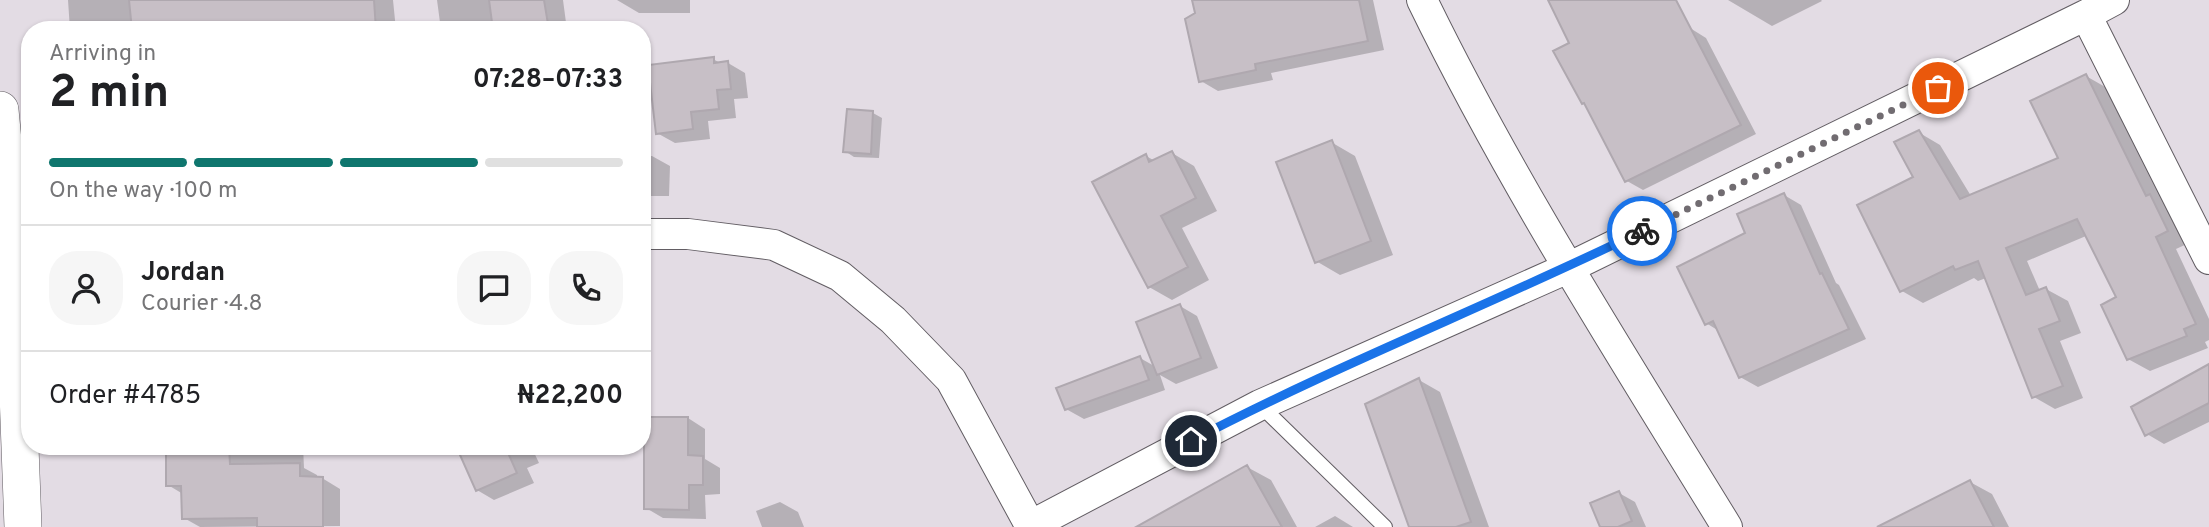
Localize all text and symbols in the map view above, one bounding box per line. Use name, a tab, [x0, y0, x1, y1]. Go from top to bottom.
text: Arriving in	[49, 40, 156, 69]
pin	[1908, 58, 1968, 118]
text: 07:28–07:33	[473, 64, 623, 97]
text: 2 min	[49, 65, 169, 124]
icon: bag	[1919, 69, 1957, 107]
text: On the way · 100 m	[49, 177, 238, 206]
courier	[1607, 196, 1677, 266]
icon: bike	[1623, 212, 1661, 250]
button: person	[49, 251, 123, 325]
button: chat	[457, 251, 531, 325]
button: phone	[549, 251, 623, 325]
text: Jordan	[141, 257, 225, 290]
text: Courier · 4.8	[141, 290, 262, 319]
text: Order #4785	[49, 380, 201, 413]
text: ₦22,200	[517, 380, 623, 413]
pin	[1161, 411, 1221, 471]
icon: home	[1172, 422, 1210, 460]

